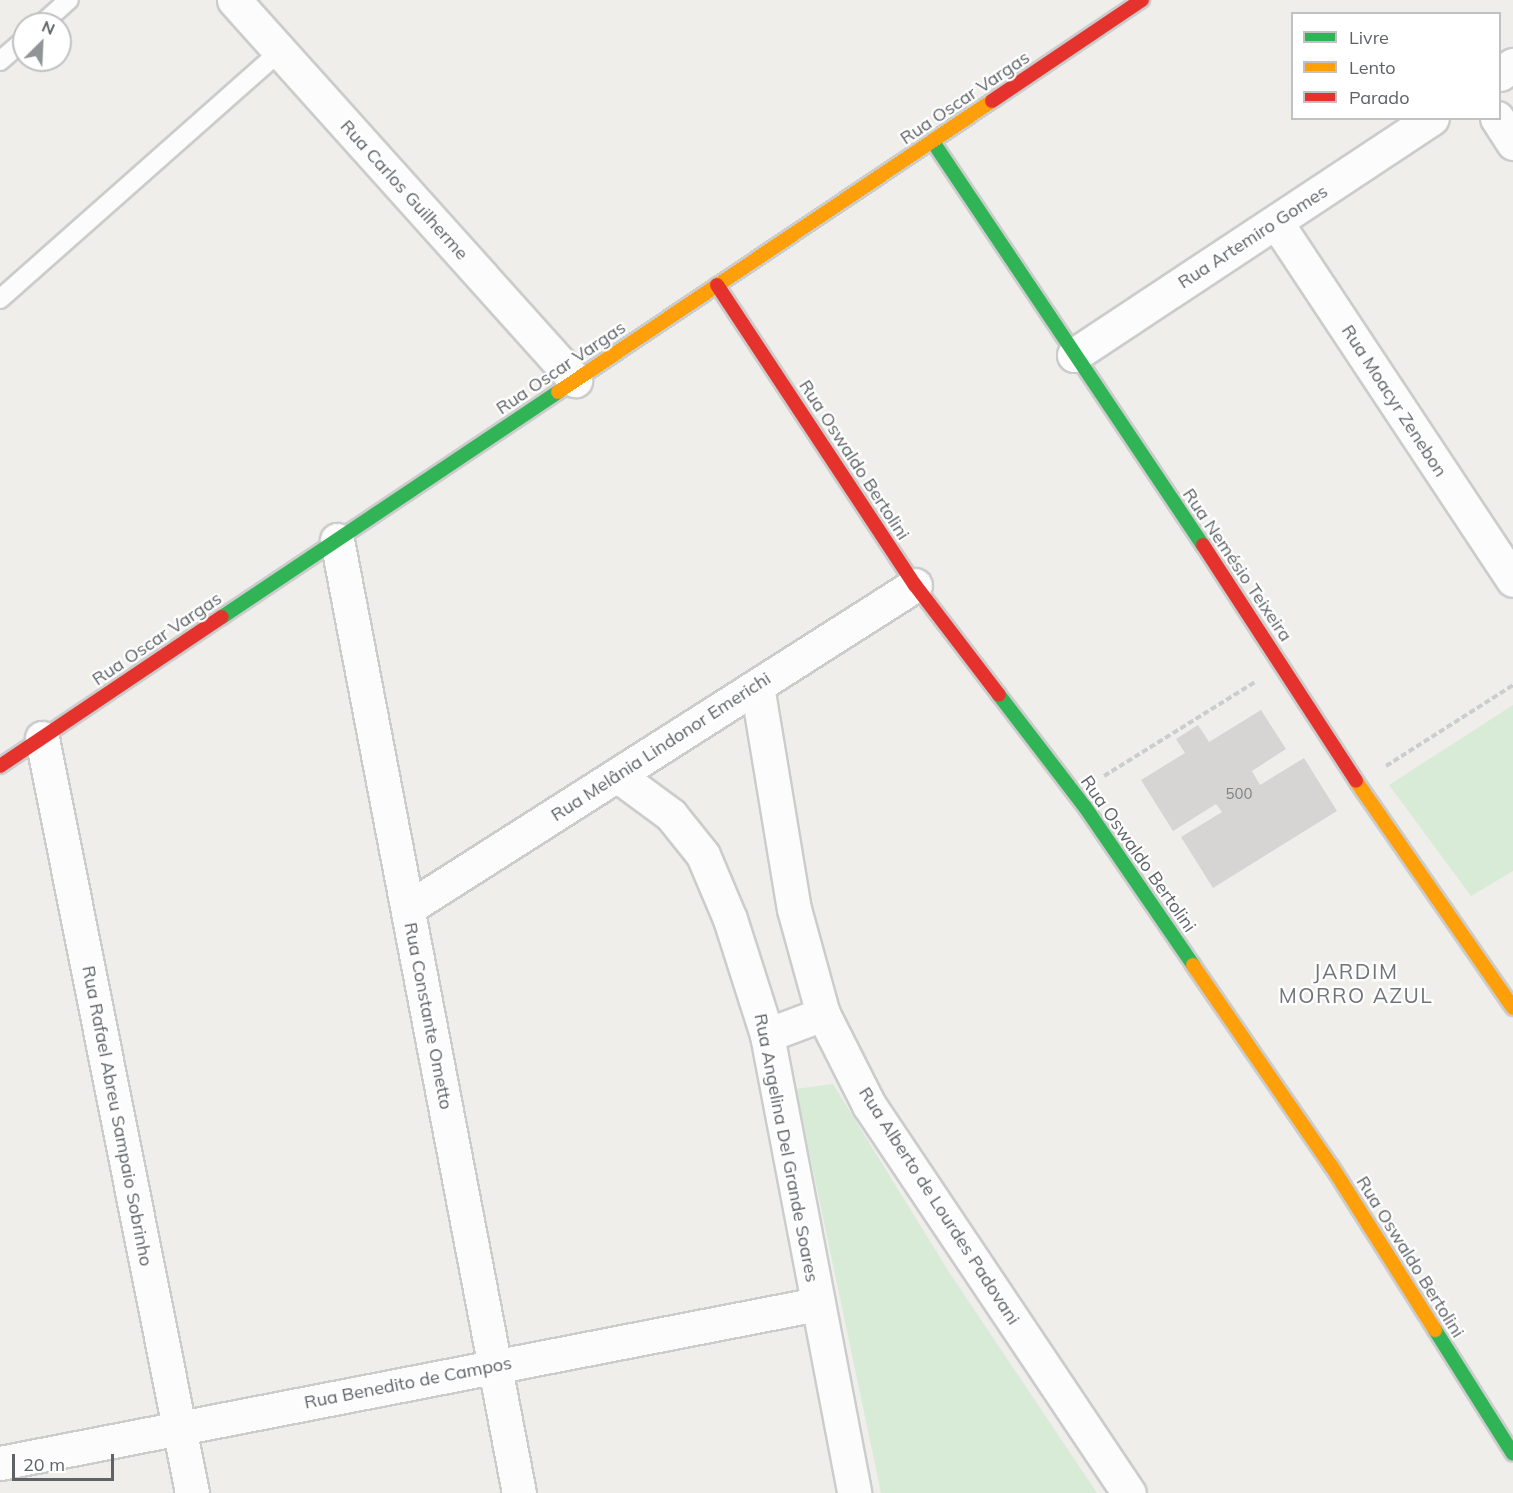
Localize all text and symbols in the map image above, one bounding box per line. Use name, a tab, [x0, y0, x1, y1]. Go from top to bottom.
north arrow	[12, 12, 72, 72]
legend	[1291, 12, 1501, 120]
text: N	[39, 16, 58, 39]
text: Livre	[1349, 26, 1389, 49]
street label: Rua Oscar Vargas	[896, 47, 1034, 149]
text: Lento	[1349, 56, 1396, 79]
text: Parado	[1349, 86, 1409, 109]
street label: Rua Carlos Guilherme	[336, 116, 472, 264]
street label: Rua Artemiro Gomes	[1174, 181, 1332, 293]
street label: Rua Oscar Vargas	[492, 317, 630, 419]
street label: Rua Moacyr Zenebon	[1337, 321, 1451, 481]
street label: Rua Oswaldo Bertolini	[794, 376, 914, 544]
street label: Rua Nemésio Teixeira	[1178, 484, 1296, 646]
street label: Rua Oscar Vargas	[88, 588, 226, 690]
street label: Rua Melânia Lindonor Emerichi	[547, 668, 775, 826]
street label: Rua Oswaldo Bertolini	[1076, 772, 1200, 936]
house number: 500	[1226, 785, 1252, 803]
street label: Rua Constante Ometto	[399, 921, 457, 1111]
district label: JARDIM MORRO AZUL	[1279, 958, 1433, 1008]
street label: Rua Rafael Abreu Sampaio Sobrinho	[77, 964, 157, 1268]
street label: Rua Angelina Del Grande Soares	[749, 1012, 823, 1284]
street label: Rua Alberto de Lourdes Padovani	[854, 1083, 1024, 1329]
street label: Rua Oswaldo Bertolini	[1351, 1172, 1469, 1342]
street label: Rua Benedito de Campos	[302, 1352, 514, 1414]
scale bar	[15, 1442, 117, 1480]
text: 20 m	[23, 1453, 65, 1476]

